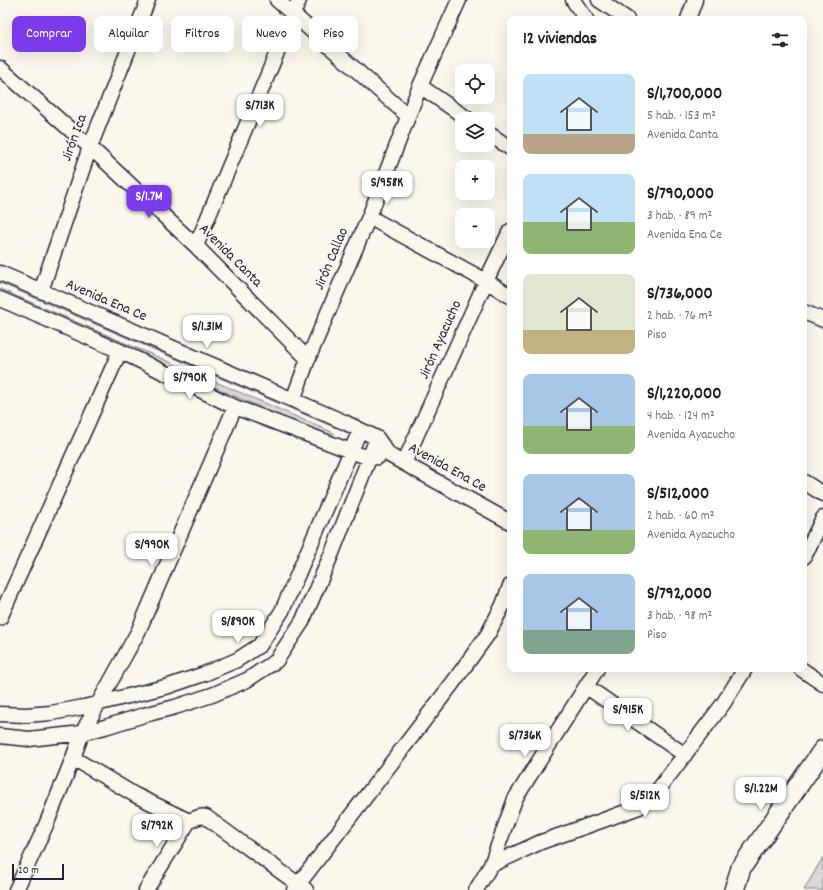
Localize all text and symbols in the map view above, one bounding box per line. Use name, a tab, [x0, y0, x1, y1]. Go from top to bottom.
chip: Comprar	[12, 16, 86, 52]
chip: Alquilar	[94, 16, 163, 52]
chip: Filtros	[171, 16, 234, 52]
chip: Nuevo	[242, 16, 301, 52]
chip: Piso	[309, 16, 358, 52]
text: 12 viviendas	[523, 28, 597, 52]
icon: filters	[769, 29, 791, 51]
map controls	[455, 64, 495, 248]
button: locate	[455, 64, 495, 104]
text: S/1,700,000	[647, 83, 722, 107]
icon: home	[555, 90, 603, 138]
pin: S/713K	[227, 94, 293, 128]
text: S/713K	[245, 97, 275, 116]
text: 5 hab. · 153 m²	[647, 107, 716, 126]
street label: Jirón Ica	[56, 111, 94, 165]
button: layers	[455, 112, 495, 152]
text: Avenida Canta	[647, 126, 718, 145]
button: +	[455, 160, 495, 200]
pin: S/958K	[354, 171, 420, 205]
text: S/958K	[371, 174, 403, 193]
text: S/790,000	[647, 183, 714, 207]
pin: S/1.7M	[116, 185, 182, 219]
text: S/1.7M	[135, 188, 163, 207]
icon: home	[555, 190, 603, 238]
text: 3 hab. · 89 m²	[647, 207, 712, 226]
button: −	[455, 208, 495, 248]
street label: Avenida Canta	[193, 219, 268, 294]
street label: Jirón Callao	[309, 224, 355, 294]
text: Avenida Ena Ce	[647, 226, 722, 245]
street label: Avenida Ena Ce	[62, 274, 150, 328]
text: S/736,000	[647, 283, 713, 307]
icon: home	[555, 290, 603, 338]
street label: Jirón Ayacucho	[414, 297, 468, 383]
text: 2 hab. · 76 m²	[647, 307, 712, 326]
pin: S/1.31M	[170, 315, 244, 349]
text: S/1.31M	[192, 318, 222, 337]
text: Piso	[647, 326, 667, 345]
pin: S/790K	[157, 366, 223, 400]
text: S/790K	[173, 369, 207, 388]
text: S/1,220,000	[647, 383, 721, 407]
icon: home	[555, 390, 603, 438]
text: 4 hab. · 124 m²	[647, 407, 715, 426]
text: Avenida Ayacucho	[647, 426, 735, 445]
street label: Avenida Ena Ce	[404, 437, 490, 499]
text: S/512,000	[647, 483, 709, 507]
icon: home	[555, 490, 603, 538]
text: 2 hab. · 60 m²	[647, 507, 715, 526]
text: Avenida Ayacucho	[647, 526, 735, 545]
pin: S/990K	[119, 533, 185, 567]
text: S/990K	[135, 536, 169, 555]
text: S/792,000	[647, 583, 712, 607]
icon: home	[555, 590, 603, 638]
text: 3 hab. · 98 m²	[647, 607, 712, 626]
pin: S/890K	[205, 610, 271, 644]
text: S/890K	[221, 613, 255, 632]
text: Piso	[647, 626, 667, 645]
pin: S/915K	[595, 698, 661, 732]
text: S/915K	[613, 701, 643, 720]
pin: S/736K	[492, 724, 558, 758]
text: S/736K	[509, 727, 541, 746]
pin: S/1.22M	[724, 777, 798, 811]
text: S/1.22M	[744, 780, 778, 799]
pin: S/512K	[612, 784, 678, 818]
text: S/512K	[630, 787, 660, 806]
pin: S/792K	[124, 814, 190, 848]
text: S/792K	[141, 817, 173, 836]
scale bar	[12, 862, 64, 881]
text: 20 m	[18, 863, 39, 879]

